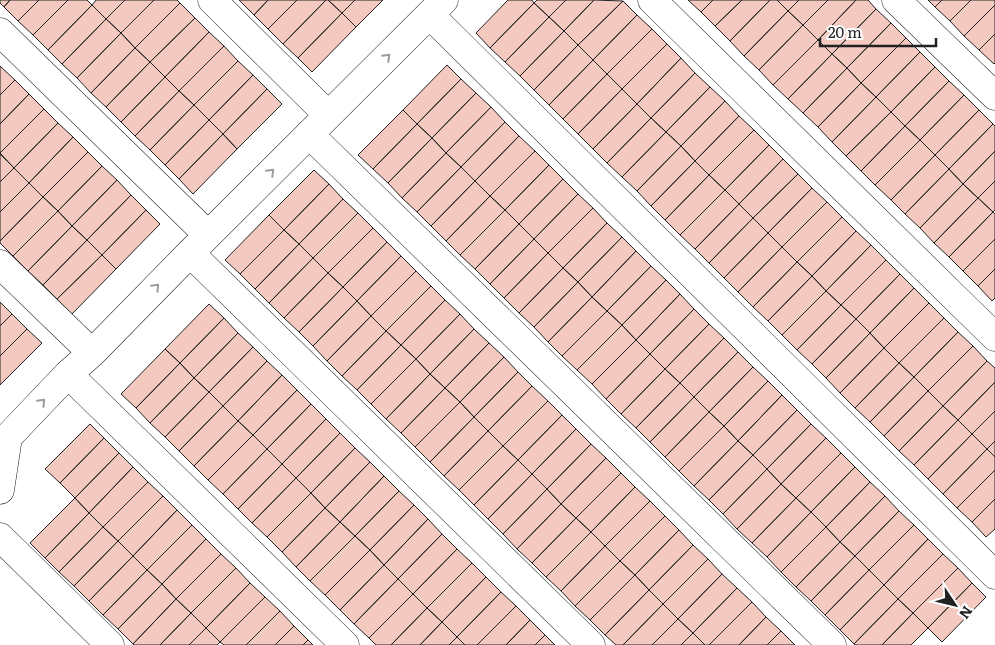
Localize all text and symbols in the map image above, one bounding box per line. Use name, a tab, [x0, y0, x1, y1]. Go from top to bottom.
scale bar	[820, 15, 936, 47]
text: 20 m	[828, 20, 862, 43]
one-way arrow	[381, 54, 390, 63]
one-way arrow	[265, 169, 274, 178]
one-way arrow	[151, 284, 160, 293]
one-way arrow	[36, 398, 45, 407]
north arrow	[930, 580, 980, 630]
text: N	[955, 602, 978, 624]

